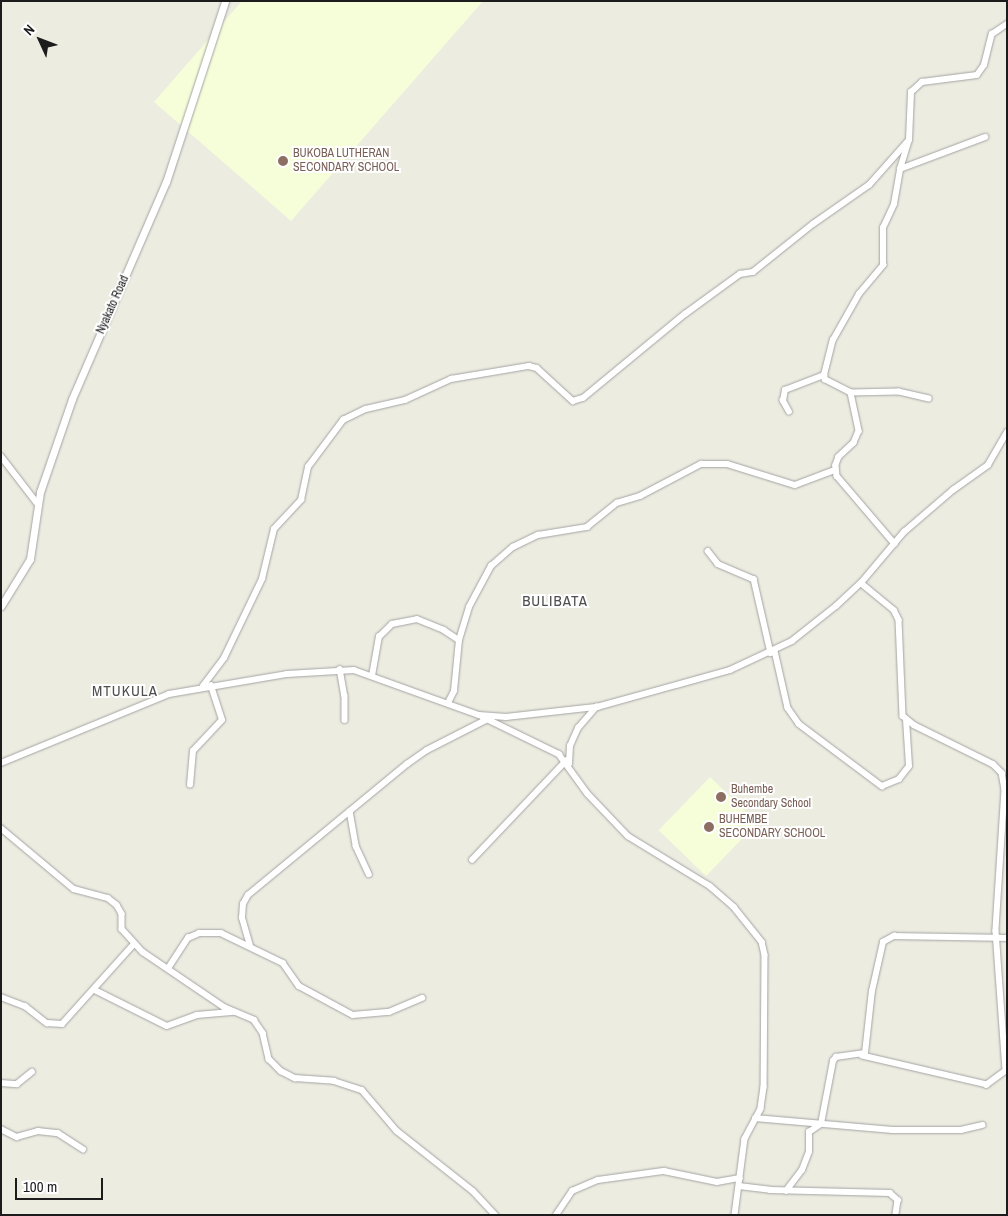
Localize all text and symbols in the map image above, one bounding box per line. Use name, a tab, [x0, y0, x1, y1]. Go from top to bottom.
north arrow	[15, 15, 65, 65]
text: N	[20, 21, 38, 39]
place label: BUKOBA LUTHERAN SECONDARY SCHOOL	[293, 147, 399, 175]
marker: BUKOBA LUTHERAN SECONDARY SCHOOL	[277, 155, 289, 167]
street label: Nyakato Road	[94, 274, 132, 336]
district label: BULIBATA	[521, 592, 589, 610]
district label: MTUKULA	[91, 682, 159, 700]
place label: Buhembe Secondary School	[731, 783, 811, 811]
marker: Buhembe Secondary School	[715, 791, 727, 803]
place label: BUHEMBE SECONDARY SCHOOL	[719, 813, 825, 841]
marker: BUHEMBE SECONDARY SCHOOL	[703, 821, 715, 833]
scale bar	[18, 1168, 105, 1200]
text: 100 m	[23, 1176, 57, 1197]

